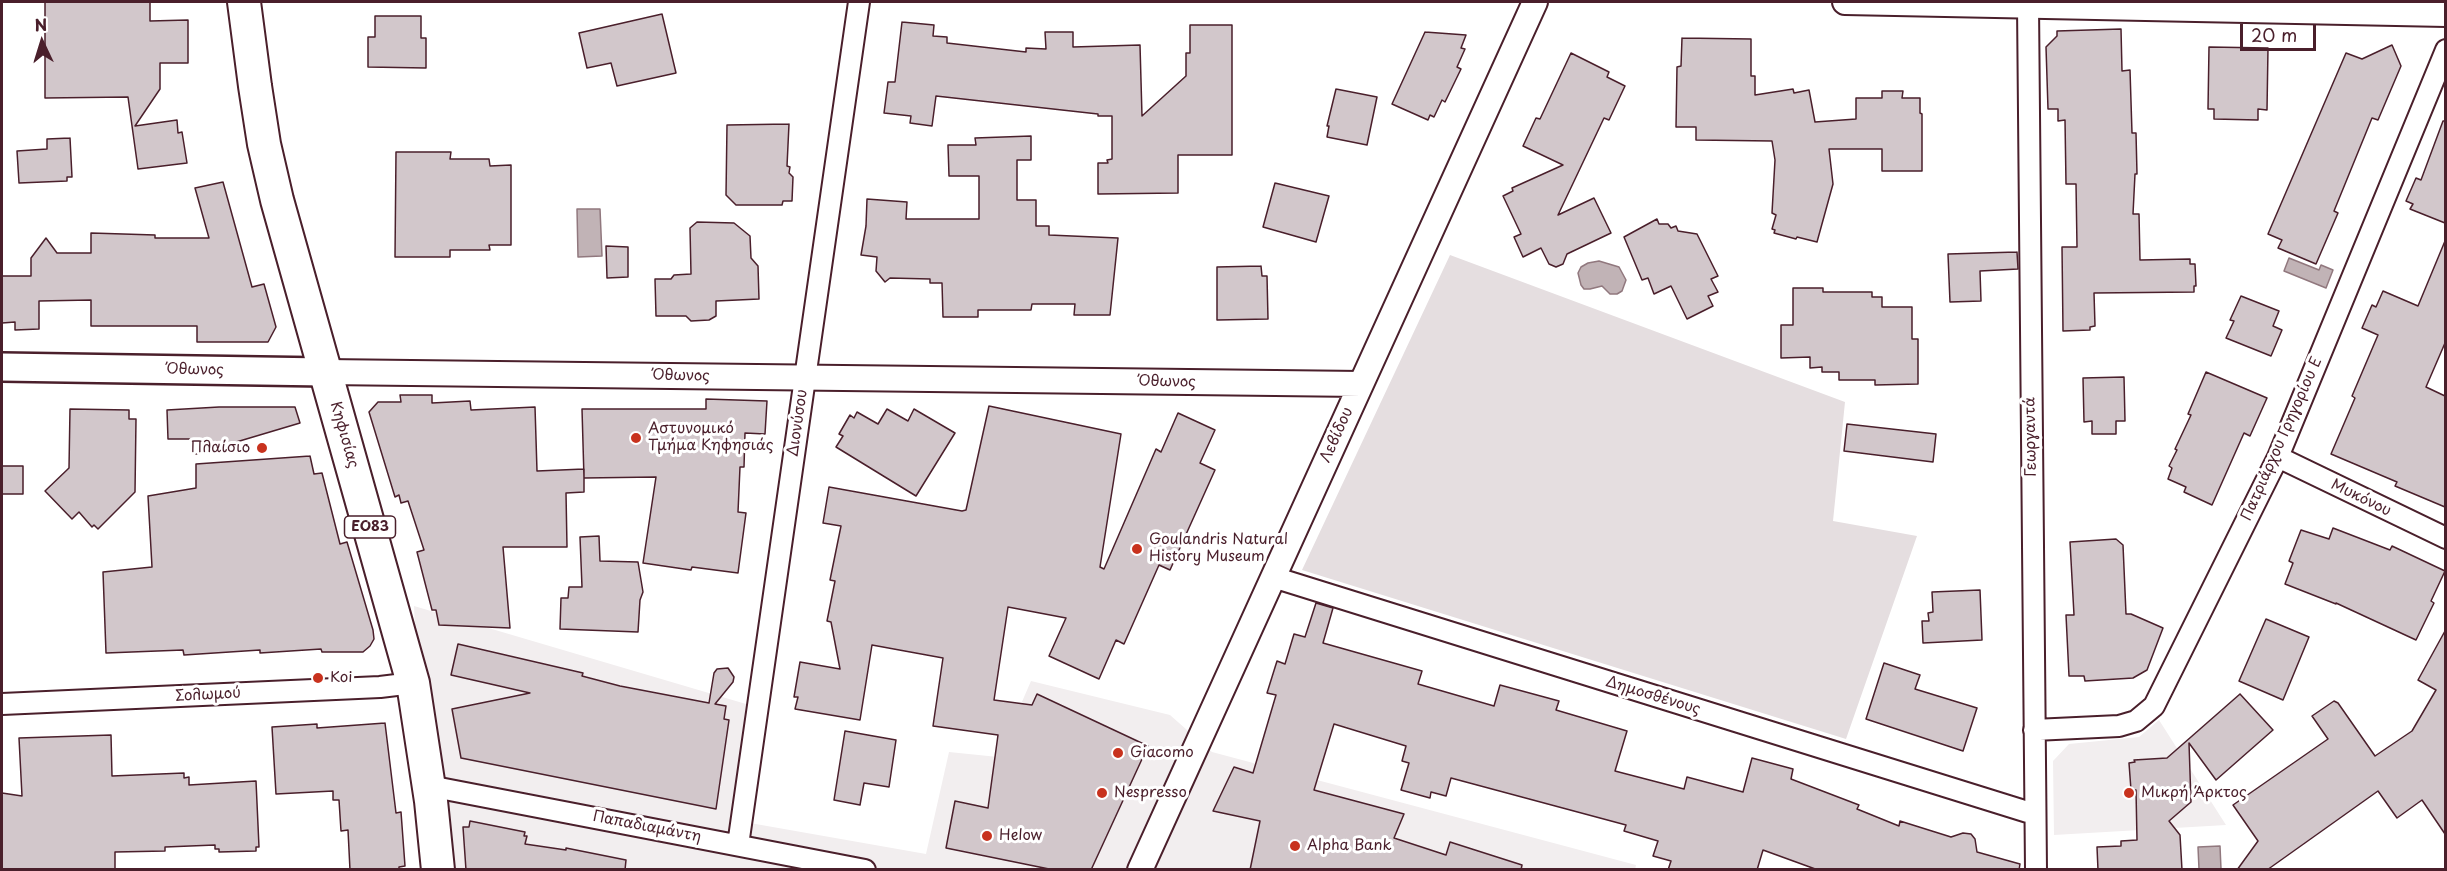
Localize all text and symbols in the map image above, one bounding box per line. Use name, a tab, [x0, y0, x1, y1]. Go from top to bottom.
north arrow	[12, 12, 72, 72]
text: N	[34, 12, 48, 36]
scale bar	[2243, 12, 2320, 50]
text: 20 m	[2251, 21, 2297, 48]
street label: Πατριάρχου Γρηγορίου Ε	[2238, 354, 2326, 524]
street label: Όθωνος	[166, 360, 224, 380]
street label: Όθωνος	[652, 366, 710, 386]
street label: Όθωνος	[1138, 372, 1196, 392]
street label: Διονύσου	[784, 388, 812, 458]
street label: Γεωργαντά	[2021, 397, 2041, 477]
street label: Κηφισίας	[326, 400, 362, 470]
street label: Λεβίδου	[1317, 405, 1357, 465]
place label: Αστυνομικό Τμήμα Κηφησιάς	[648, 420, 774, 455]
marker: Αστυνομικό Τμήμα Κηφησιάς	[629, 431, 643, 445]
place label: Πλαίσιο	[190, 439, 250, 457]
marker: Πλαίσιο	[255, 441, 269, 455]
street label: Μυκόνου	[2328, 476, 2394, 520]
road number: ΕΟ83	[344, 516, 395, 538]
place label: Goulandris Natural History Museum	[1149, 531, 1288, 566]
marker: Goulandris Natural History Museum	[1130, 542, 1144, 556]
place label: Koi	[330, 669, 352, 687]
marker: Koi	[311, 671, 325, 685]
street label: Δημοσθένους	[1604, 673, 1702, 719]
street label: Σολωμού	[175, 684, 241, 706]
place label: Giacomo	[1130, 744, 1194, 762]
marker: Giacomo	[1111, 746, 1125, 760]
place label: Nespresso	[1114, 784, 1187, 802]
place label: Μικρή Άρκτος	[2141, 784, 2247, 802]
marker: Nespresso	[1095, 786, 1109, 800]
marker: Μικρή Άρκτος	[2122, 786, 2136, 800]
street label: Παπαδιαμάντη	[591, 808, 703, 846]
place label: Helow	[999, 827, 1042, 845]
marker: Helow	[980, 829, 994, 843]
place label: Alpha Bank	[1307, 837, 1392, 855]
marker: Alpha Bank	[1288, 839, 1302, 853]

